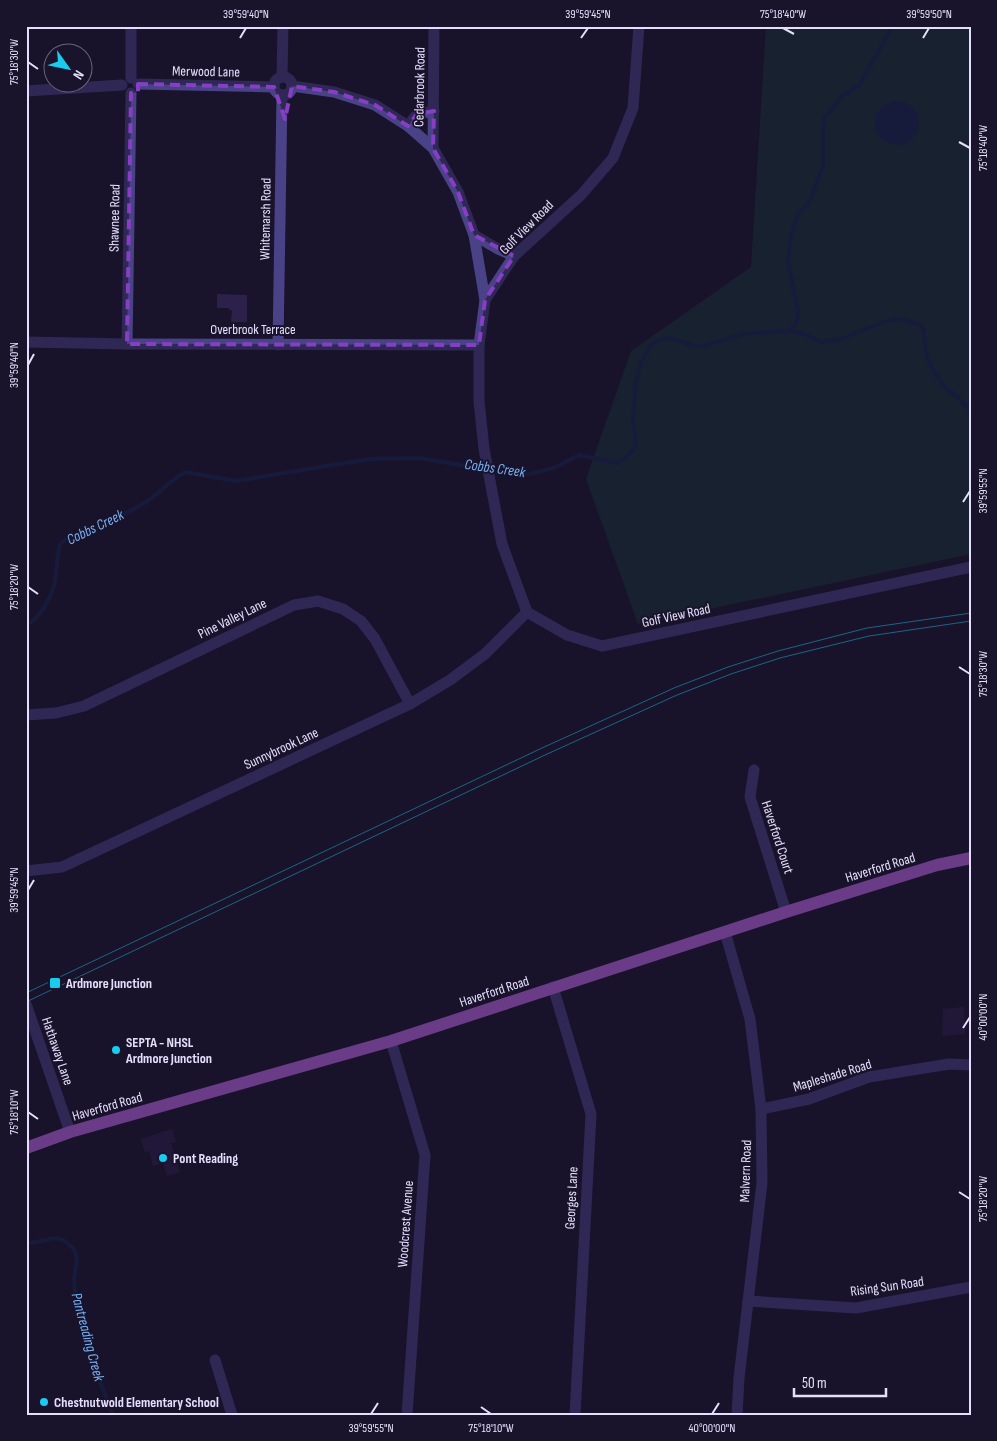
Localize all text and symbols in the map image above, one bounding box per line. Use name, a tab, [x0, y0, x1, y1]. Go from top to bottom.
text: 39°59'40"N	[223, 7, 269, 22]
text: 39°59'45"N	[565, 7, 611, 22]
text: 75°18'40"W	[760, 7, 806, 22]
text: 39°59'50"N	[906, 7, 952, 22]
text: 75°18'30"W	[7, 39, 22, 85]
north arrow	[42, 42, 92, 92]
street label: Cedarbrook Road	[410, 47, 429, 127]
street label: Merwood Lane	[172, 62, 240, 81]
text: N	[69, 67, 88, 83]
text: 75°18'40"W	[976, 125, 991, 171]
street label: Whitemarsh Road	[256, 178, 275, 260]
street label: Shawnee Road	[105, 184, 124, 252]
street label: Golf View Road	[496, 197, 557, 258]
street label: Overbrook Terrace	[210, 321, 296, 338]
text: 39°59'40"N	[7, 342, 22, 388]
water label: Cobbs Creek	[463, 455, 527, 482]
text: 39°59'55"N	[976, 468, 991, 514]
water label: Cobbs Creek	[64, 505, 127, 549]
text: 75°18'20"W	[7, 564, 22, 610]
street label: Pine Valley Lane	[195, 595, 269, 642]
street label: Golf View Road	[640, 600, 712, 631]
text: 75°18'30"W	[976, 651, 991, 697]
street label: Sunnybrook Lane	[241, 724, 321, 773]
street label: Haverford Court	[758, 799, 797, 876]
street label: Haverford Road	[843, 849, 917, 886]
text: 39°59'45"N	[7, 867, 22, 913]
street label: Haverford Road	[457, 972, 531, 1011]
place label: Ardmore Junction	[65, 975, 152, 992]
marker: Ardmore Junction	[48, 976, 62, 990]
text: 40°00'00"N	[976, 994, 991, 1040]
street label: Hathaway Lane	[38, 1015, 77, 1087]
place label: SEPTA - NHSL Ardmore Junction	[125, 1034, 212, 1067]
marker: SEPTA - NHSL Ardmore Junction	[110, 1044, 122, 1056]
street label: Mapleshade Road	[791, 1055, 874, 1095]
street label: Haverford Road	[70, 1088, 144, 1125]
text: 75°18'10"W	[7, 1089, 22, 1135]
street label: Malvern Road	[736, 1139, 755, 1203]
place label: Pont Reading	[173, 1150, 238, 1167]
marker: Pont Reading	[157, 1152, 169, 1164]
street label: Georges Lane	[561, 1166, 582, 1230]
text: 75°18'20"W	[976, 1176, 991, 1222]
street label: Woodcrest Avenue	[394, 1180, 417, 1268]
street label: Rising Sun Road	[849, 1273, 925, 1300]
water label: Pantreading Creek	[67, 1291, 109, 1384]
scale bar	[794, 1366, 887, 1398]
text: 50 m	[802, 1374, 827, 1393]
place label: Chestnutwold Elementary School	[54, 1394, 219, 1411]
marker: Chestnutwold Elementary School	[38, 1396, 50, 1408]
text: 39°59'55"N	[348, 1421, 394, 1436]
text: 75°18'10"W	[468, 1421, 514, 1436]
text: 40°00'00"N	[689, 1421, 735, 1436]

